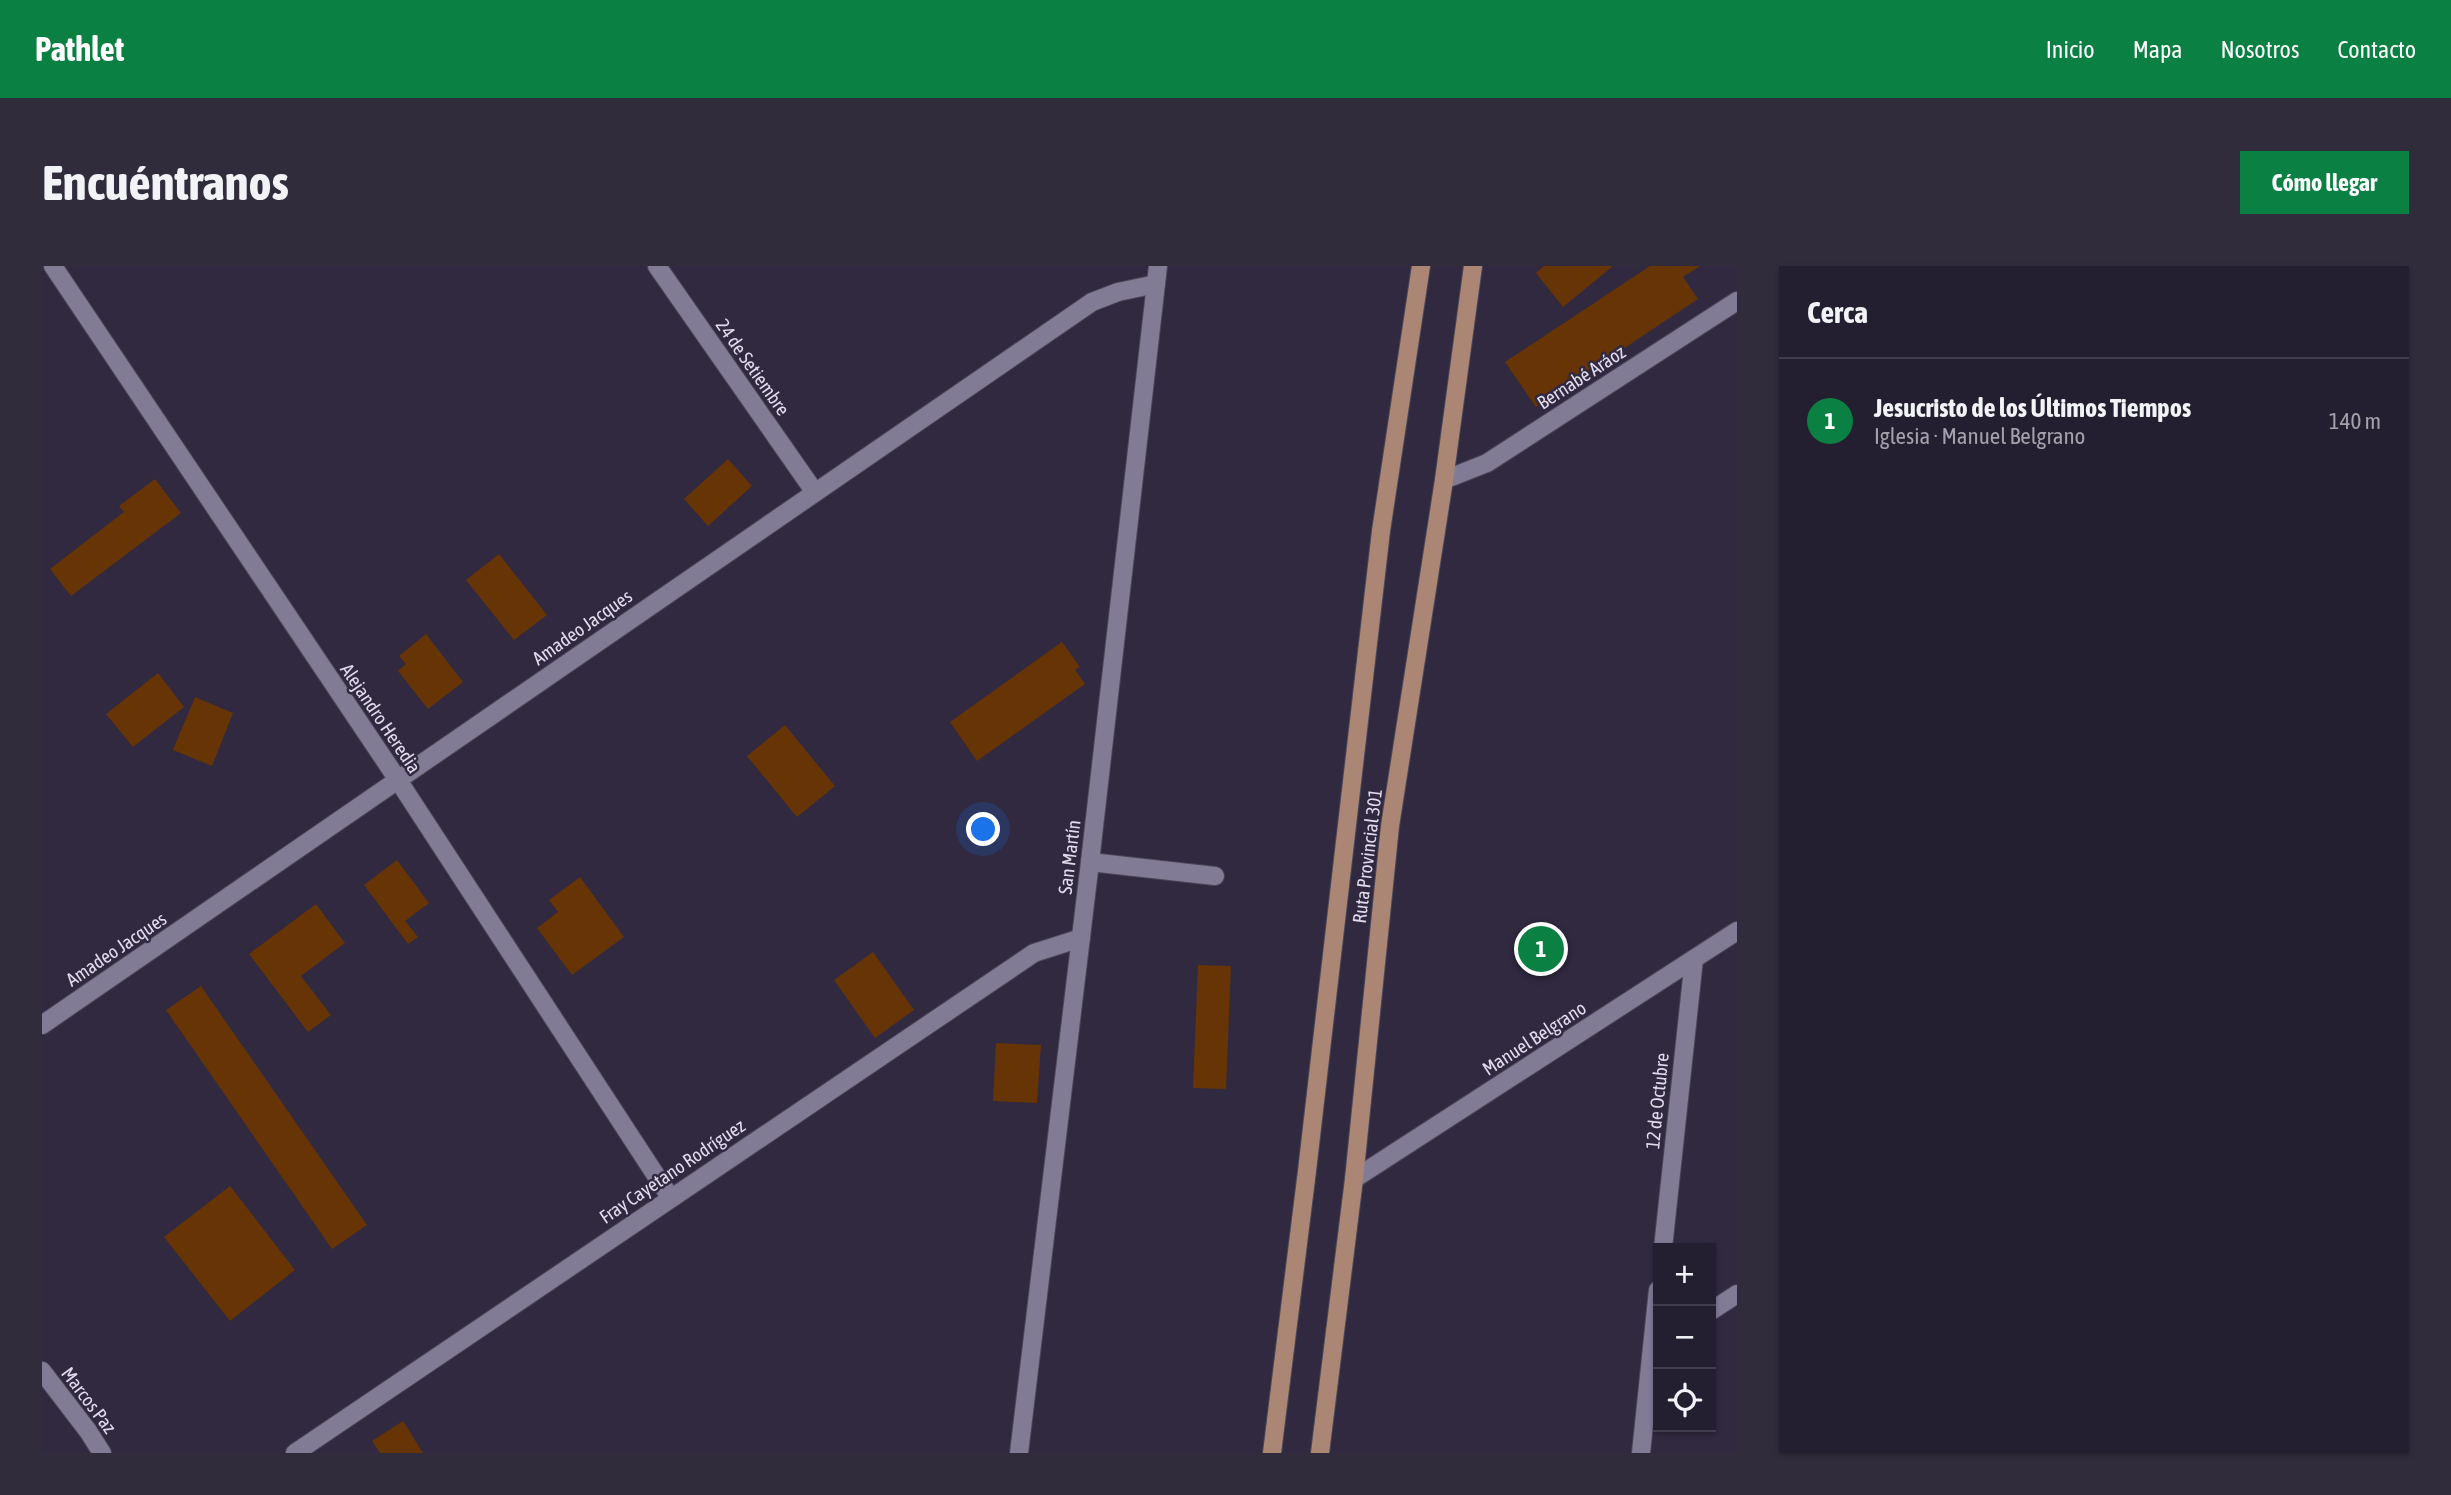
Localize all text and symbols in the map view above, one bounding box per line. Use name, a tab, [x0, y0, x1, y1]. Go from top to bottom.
text: Pathlet	[35, 30, 124, 68]
text: Inicio	[2046, 36, 2095, 63]
text: Mapa	[2133, 36, 2182, 63]
text: Nosotros	[2220, 36, 2299, 63]
text: Contacto	[2337, 36, 2416, 63]
button: Cómo llegar	[2240, 151, 2409, 214]
text: Encuéntranos	[42, 154, 289, 210]
text: Cerca	[1807, 295, 1868, 329]
street label: 24 de Setiembre	[712, 315, 794, 419]
street label: Bernabé Aráoz	[1533, 340, 1629, 414]
text: Jesucristo de los Últimos Tiempos	[1874, 393, 2191, 423]
text: 1	[1825, 408, 1835, 434]
text: 140 m	[2329, 408, 2381, 434]
text: Iglesia · Manuel Belgrano	[1874, 423, 2085, 449]
street label: Amadeo Jacques	[528, 584, 636, 669]
street label: Alejandro Heredia	[336, 659, 426, 777]
street label: Ruta Provincial 301	[1348, 787, 1386, 925]
your location	[966, 812, 1000, 846]
street label: San Martín	[1054, 819, 1084, 895]
street label: Amadeo Jacques	[62, 907, 171, 991]
pin: 1	[1518, 923, 1564, 975]
street label: Manuel Belgrano	[1478, 996, 1590, 1080]
street label: 12 de Octubre	[1641, 1052, 1673, 1150]
street label: Fray Cayetano Rodríguez	[595, 1114, 749, 1228]
map controls	[1653, 1243, 1716, 1432]
button: +	[1653, 1243, 1716, 1306]
button: −	[1653, 1306, 1716, 1369]
street label: Marcos Paz	[57, 1363, 121, 1438]
button: locate	[1653, 1369, 1716, 1432]

